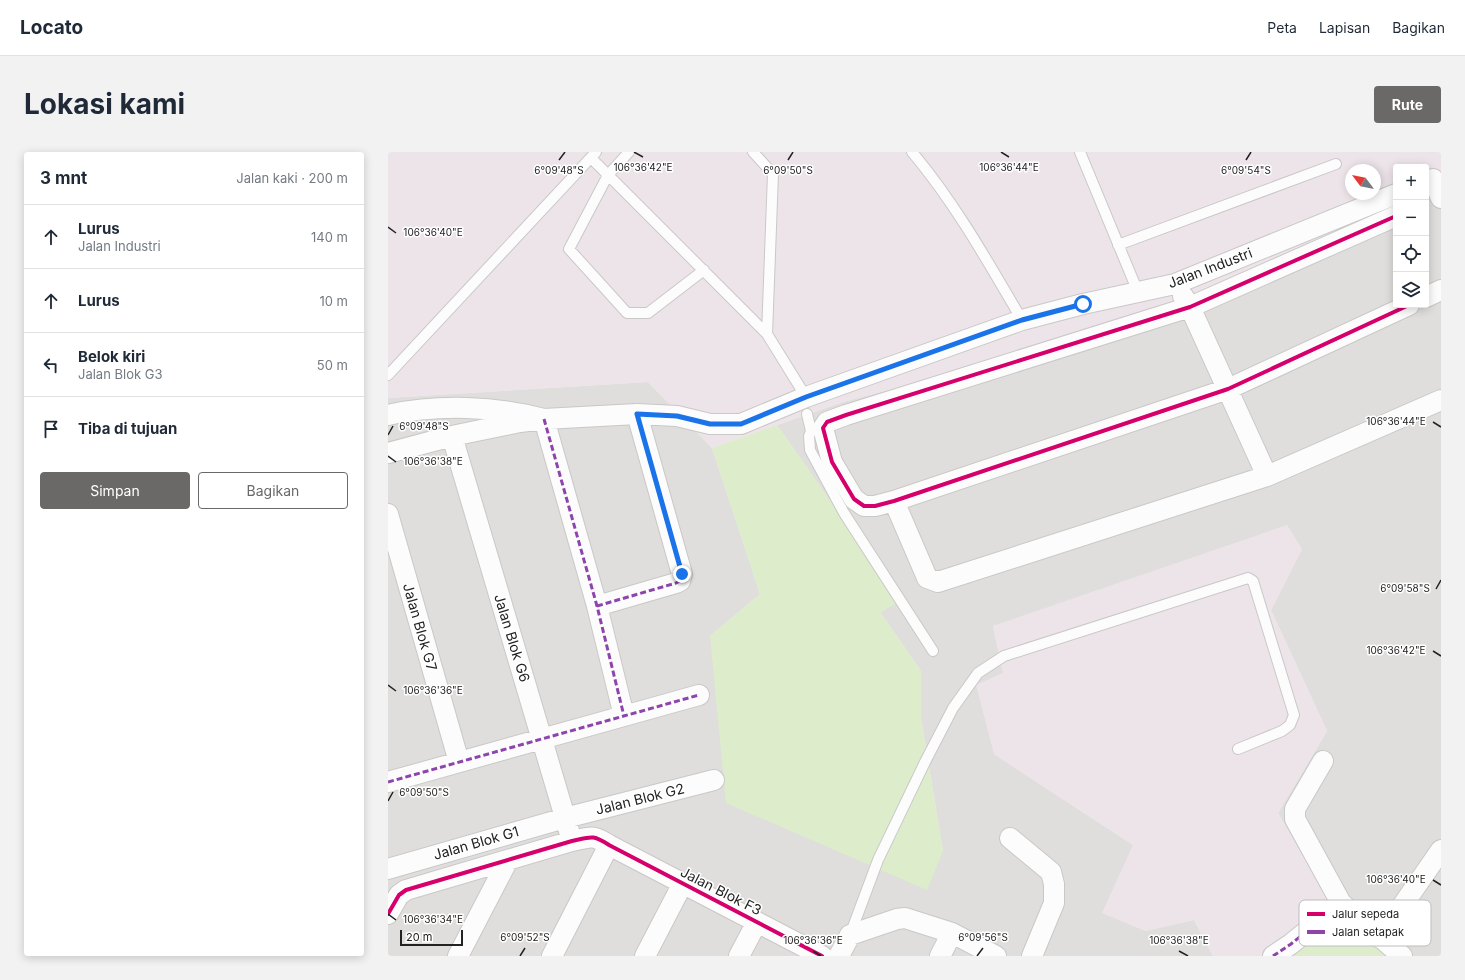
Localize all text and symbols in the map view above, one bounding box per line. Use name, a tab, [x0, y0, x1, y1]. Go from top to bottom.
text: Locato	[20, 16, 83, 39]
text: Peta	[1267, 19, 1297, 36]
text: Lapisan	[1319, 19, 1370, 36]
text: Bagikan	[1392, 19, 1445, 36]
button: Rute	[1374, 86, 1441, 123]
text: Lokasi kami	[24, 87, 185, 121]
text: 106°36'42"E	[613, 161, 673, 173]
text: 106°36'44"E	[979, 161, 1039, 173]
text: 6°09'48"S	[534, 164, 584, 176]
text: 6°09'50"S	[763, 164, 813, 176]
text: 6°09'54"S	[1221, 164, 1271, 176]
north arrow	[1345, 164, 1381, 200]
map controls	[1393, 164, 1429, 308]
button: +	[1393, 164, 1429, 200]
text: 3 mnt	[40, 168, 87, 188]
text: Jalan kaki · 200 m	[236, 170, 348, 186]
button: −	[1393, 200, 1429, 236]
text: Lurus	[78, 219, 120, 238]
icon: ahead	[40, 226, 62, 248]
text: 106°36'40"E	[403, 226, 463, 238]
text: 140 m	[311, 229, 348, 245]
button: locate	[1393, 236, 1429, 272]
text: Jalan Industri	[78, 238, 161, 254]
street label: Jalan Industri	[1165, 244, 1254, 291]
button: layers	[1393, 272, 1429, 308]
icon: ahead	[40, 290, 62, 312]
text: Lurus	[78, 291, 120, 310]
text: 10 m	[319, 293, 348, 309]
route start	[1074, 295, 1092, 313]
text: Belok kiri	[78, 347, 145, 366]
icon: left	[40, 354, 62, 376]
text: 50 m	[317, 357, 348, 373]
text: Jalan Blok G3	[78, 366, 162, 382]
text: 106°36'44"E	[1366, 415, 1426, 427]
icon: arrive	[40, 418, 62, 440]
text: Tiba di tujuan	[78, 419, 177, 438]
text: 6°09'48"S	[399, 420, 449, 432]
text: 106°36'38"E	[403, 455, 463, 467]
button: Simpan	[40, 472, 190, 509]
button: Bagikan	[198, 472, 348, 509]
route end	[673, 565, 691, 583]
street label: Jalan Blok G7	[400, 581, 441, 673]
text: 6°09'58"S	[1380, 582, 1430, 594]
street label: Jalan Blok G6	[491, 592, 534, 684]
text: 106°36'42"E	[1366, 644, 1426, 656]
text: 106°36'36"E	[403, 684, 463, 696]
street label: Jalan Blok G2	[594, 779, 686, 818]
text: 6°09'50"S	[399, 786, 449, 798]
street label: Jalan Blok G1	[431, 822, 521, 863]
street label: Jalan Blok F3	[678, 863, 765, 918]
text: 106°36'40"E	[1366, 873, 1426, 885]
legend	[1299, 900, 1431, 946]
text: Jalur sepeda	[1332, 907, 1399, 921]
text: 106°36'34"E	[403, 913, 463, 925]
text: Jalan setapak	[1332, 925, 1404, 939]
scale bar	[400, 928, 463, 947]
text: 20 m	[406, 930, 432, 944]
text: 6°09'52"S	[500, 931, 550, 943]
text: 6°09'56"S	[958, 931, 1008, 943]
text: 106°36'36"E	[783, 934, 843, 946]
text: 106°36'38"E	[1149, 934, 1209, 946]

